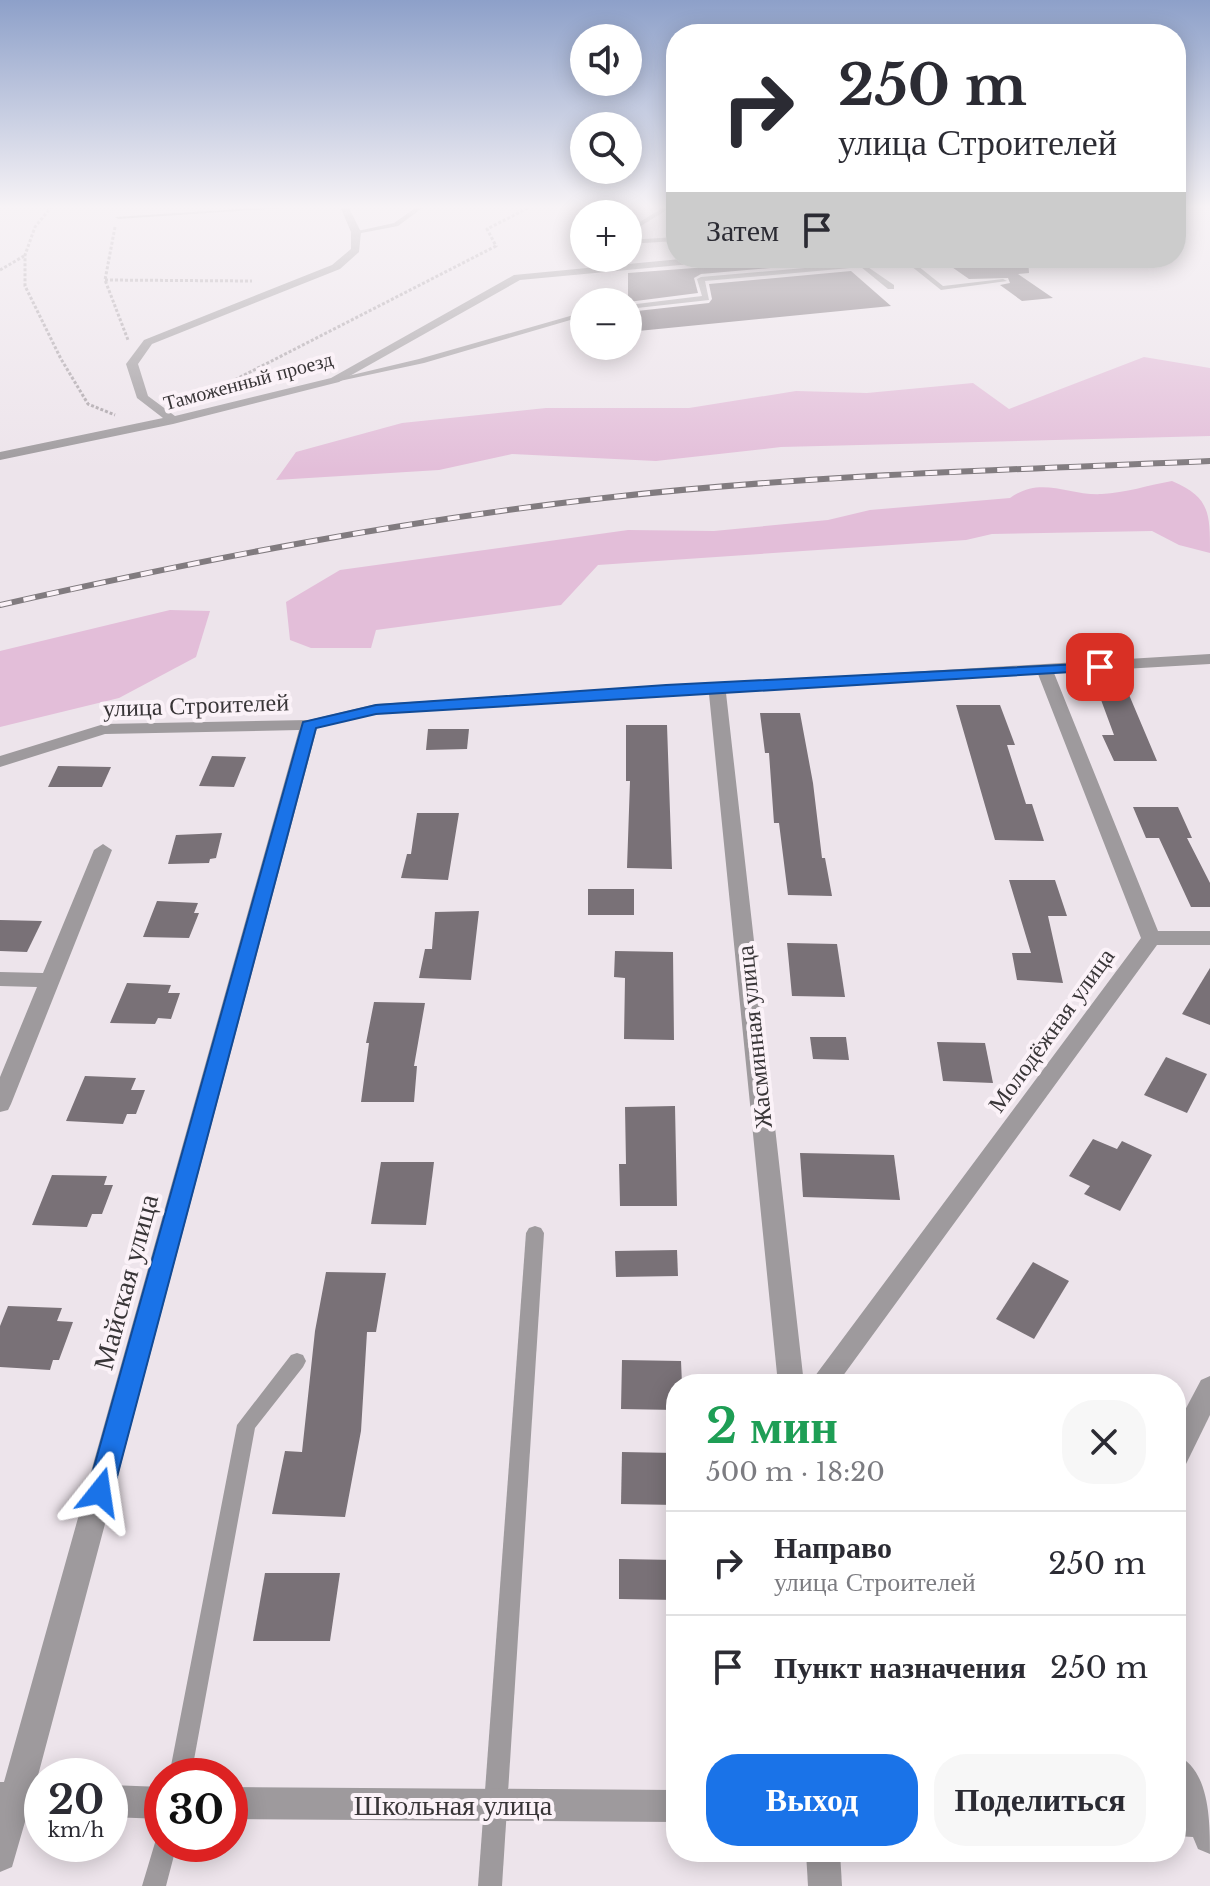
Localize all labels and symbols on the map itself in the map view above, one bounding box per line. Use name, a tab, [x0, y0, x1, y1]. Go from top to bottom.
street label: Таможенный проезд	[161, 347, 335, 415]
pin	[1066, 633, 1134, 701]
street label: улица Строителей	[103, 687, 290, 723]
street label: Молодёжная улица	[982, 942, 1120, 1118]
street label: Жасминная улица	[730, 944, 778, 1130]
street label: Майская улица	[86, 1190, 166, 1374]
position arrow	[58, 1450, 142, 1534]
speed limit sign: 30	[144, 1758, 248, 1862]
street label: Школьная улица	[354, 1788, 553, 1823]

